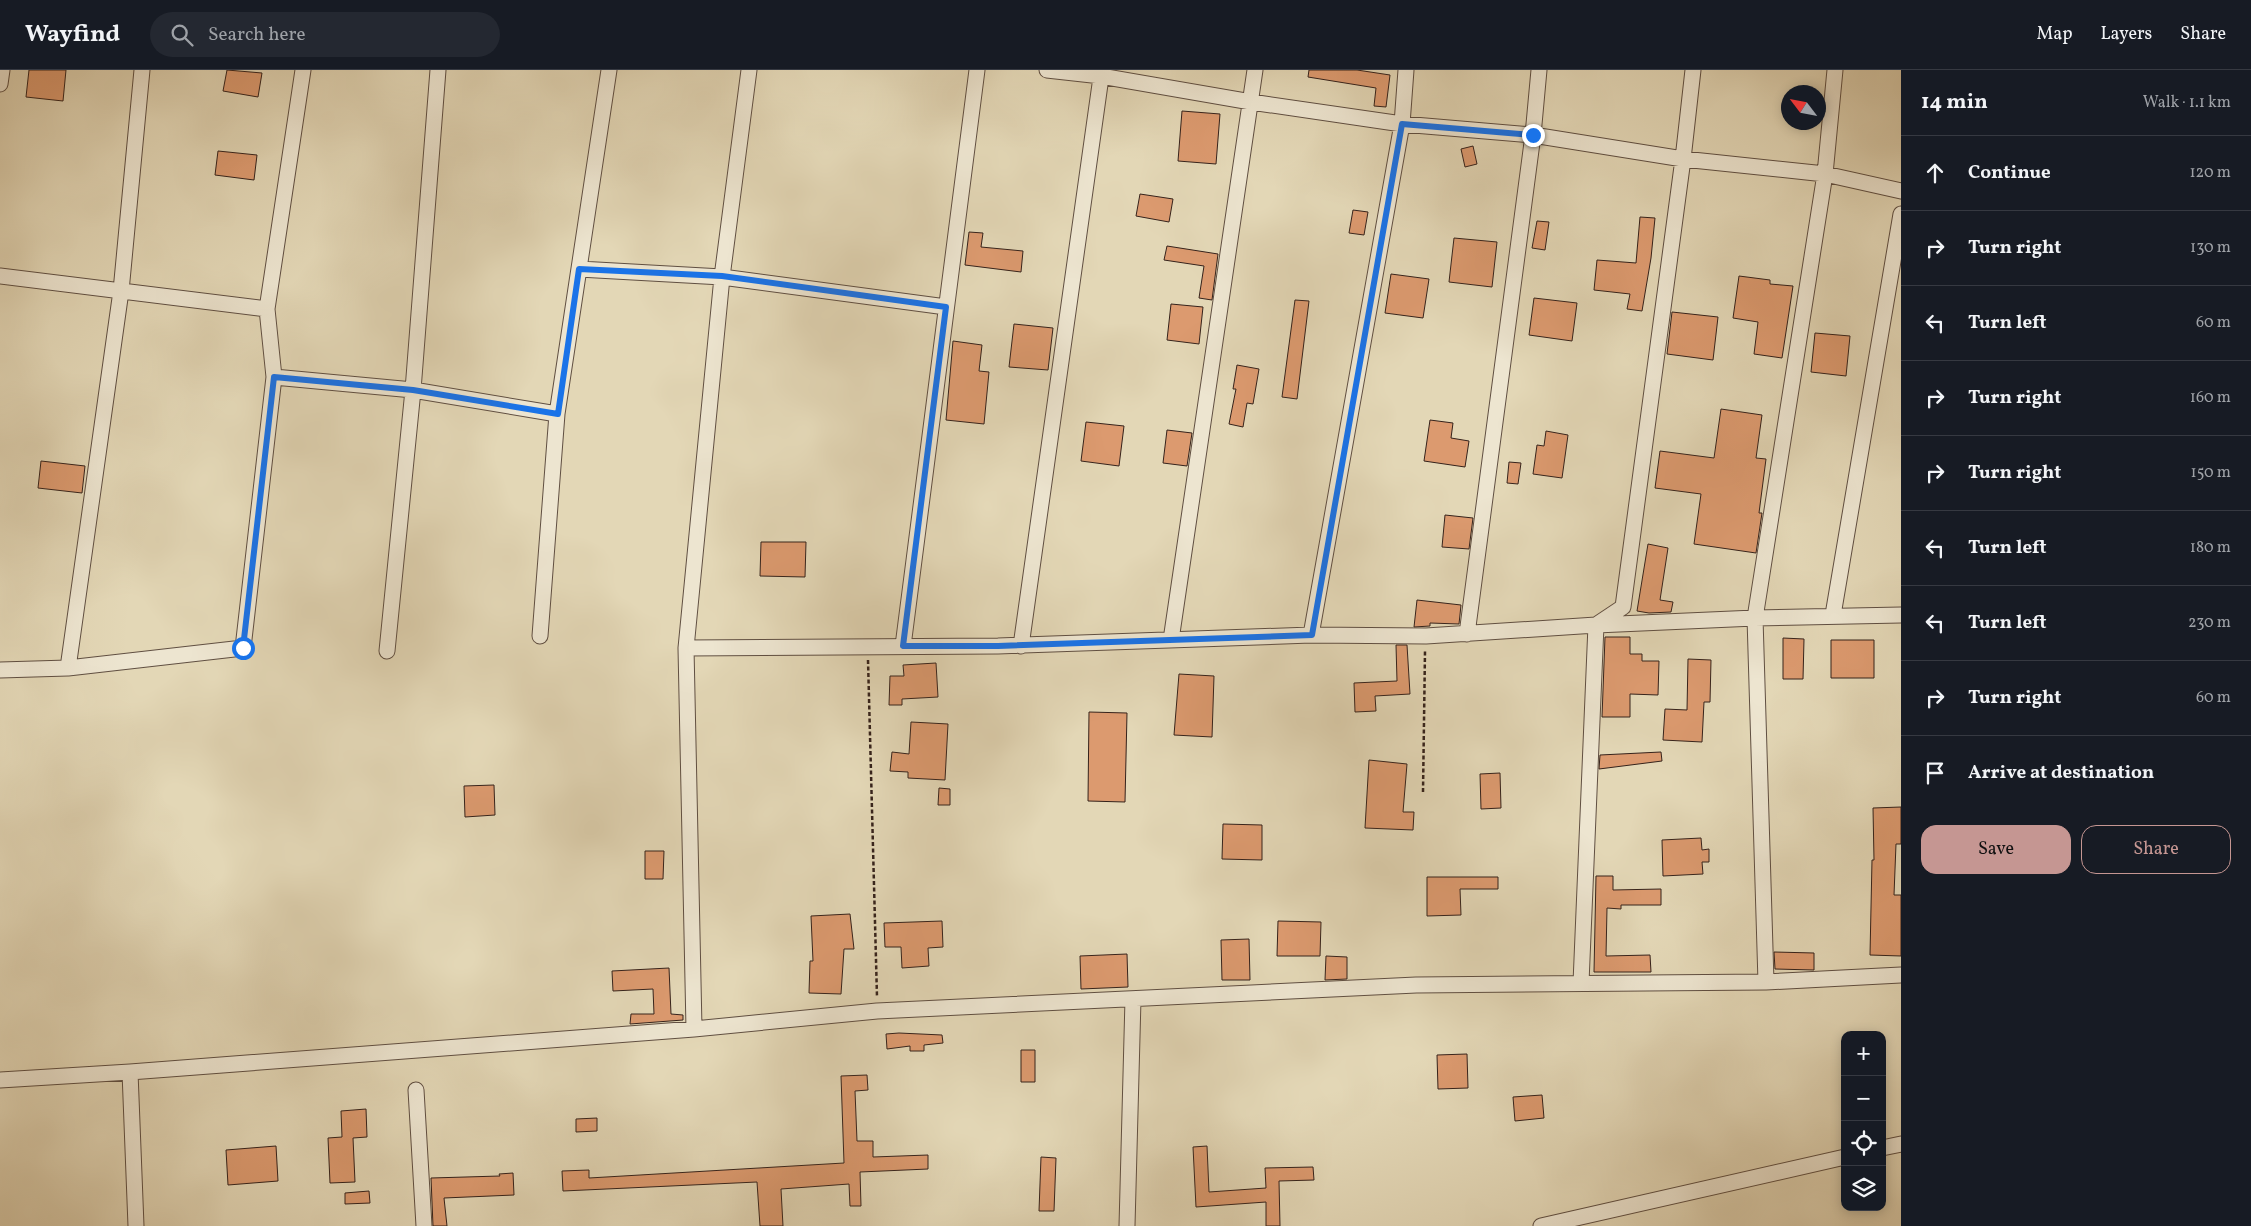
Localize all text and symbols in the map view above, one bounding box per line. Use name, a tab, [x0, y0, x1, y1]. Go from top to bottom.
search box	[150, 12, 500, 57]
text: Wayfind	[25, 18, 120, 52]
icon: search	[168, 21, 196, 49]
text: Search here	[208, 22, 305, 48]
text: Map	[2036, 22, 2072, 47]
text: Layers	[2100, 22, 2152, 47]
text: Share	[2180, 22, 2226, 47]
north arrow	[1781, 85, 1826, 130]
text: 14 min	[1921, 88, 1988, 117]
text: Walk · 1.1 km	[2143, 92, 2231, 114]
route end	[1522, 124, 1545, 147]
icon: ahead	[1921, 159, 1949, 187]
text: Continue	[1968, 160, 2051, 186]
text: 120 m	[2189, 162, 2231, 184]
icon: right	[1921, 234, 1949, 262]
text: Turn right	[1968, 235, 2061, 261]
text: 130 m	[2190, 237, 2231, 259]
icon: left	[1921, 309, 1949, 337]
text: Turn left	[1968, 310, 2047, 336]
text: 60 m	[2196, 312, 2231, 334]
icon: right	[1921, 384, 1949, 412]
text: Turn right	[1968, 385, 2061, 411]
text: 160 m	[2190, 387, 2231, 409]
icon: right	[1921, 459, 1949, 487]
text: Turn right	[1968, 460, 2061, 486]
text: 150 m	[2190, 462, 2231, 484]
icon: left	[1921, 534, 1949, 562]
text: Turn left	[1968, 535, 2047, 561]
text: 180 m	[2190, 537, 2231, 559]
icon: left	[1921, 609, 1949, 637]
text: Turn left	[1968, 610, 2047, 636]
text: 230 m	[2188, 612, 2231, 634]
route start	[232, 637, 255, 660]
icon: right	[1921, 684, 1949, 712]
text: Turn right	[1968, 685, 2061, 711]
text: 60 m	[2196, 687, 2231, 709]
icon: arrive	[1921, 759, 1949, 787]
text: Arrive at destination	[1968, 760, 2154, 786]
button: Save	[1921, 825, 2071, 874]
button: Share	[2081, 825, 2231, 874]
map controls	[1841, 1031, 1886, 1211]
button: +	[1841, 1031, 1886, 1076]
button: −	[1841, 1076, 1886, 1121]
button: locate	[1841, 1121, 1886, 1166]
button: layers	[1841, 1166, 1886, 1211]

